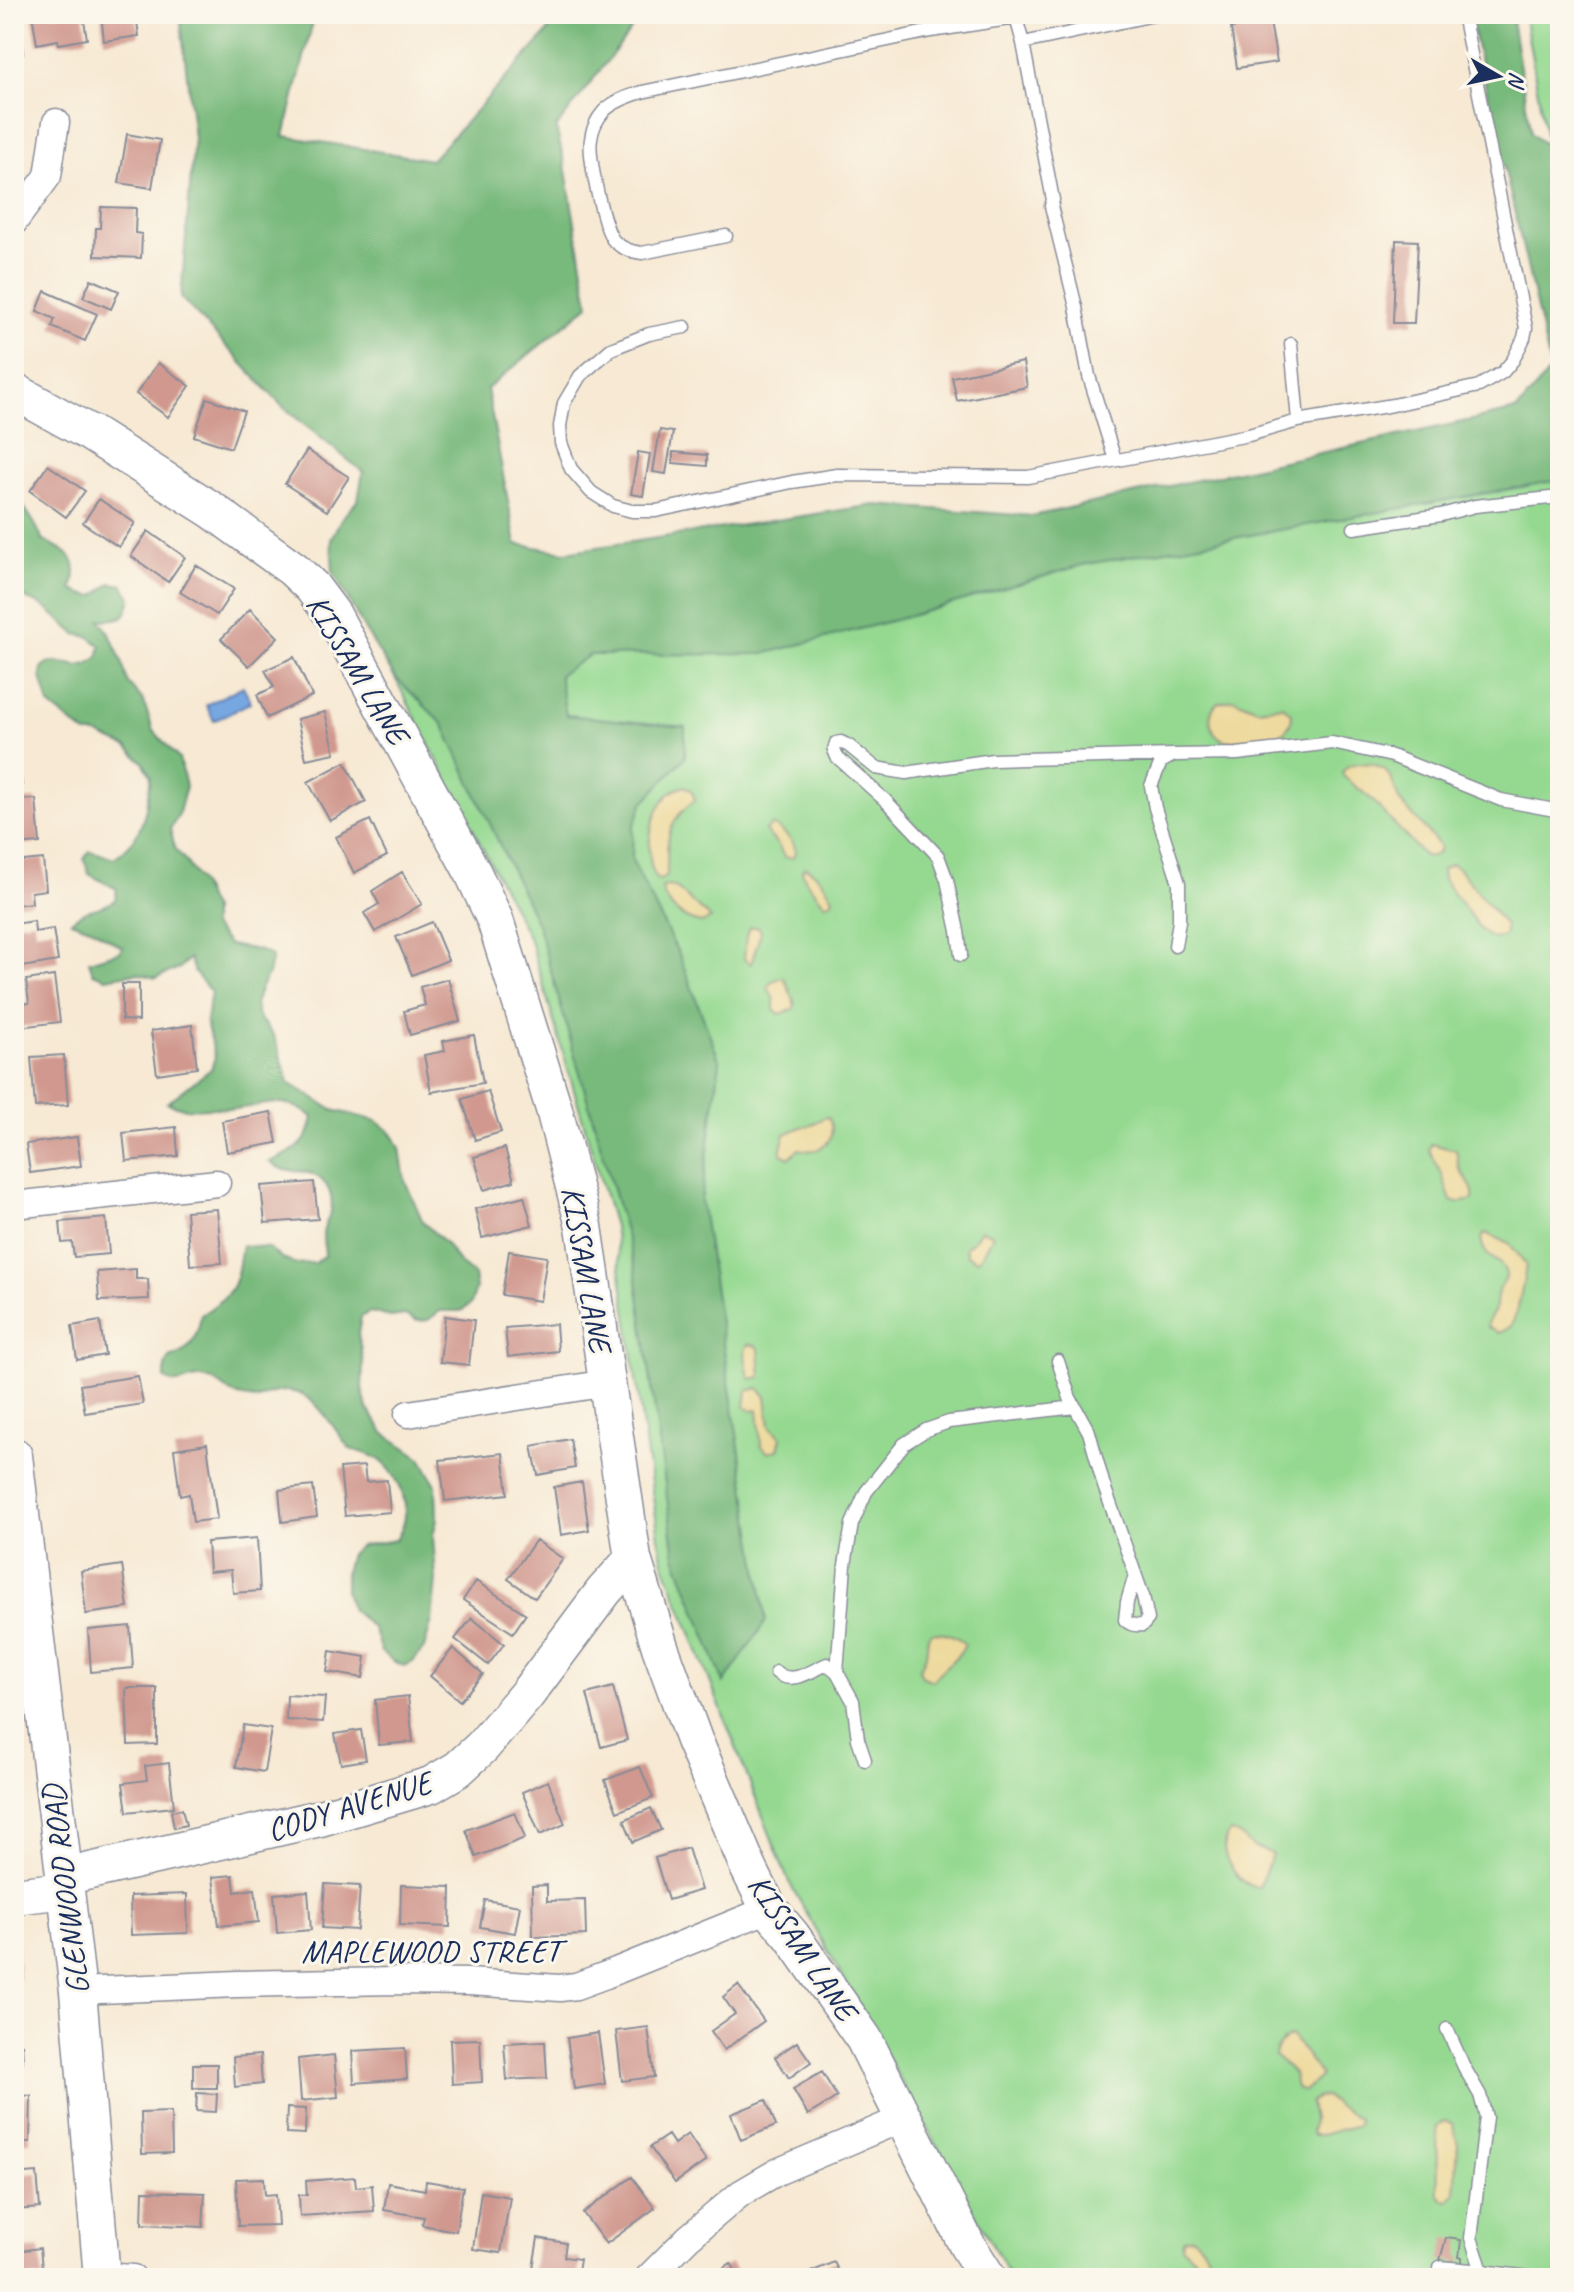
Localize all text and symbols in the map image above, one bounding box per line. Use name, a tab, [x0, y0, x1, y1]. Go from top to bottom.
north arrow	[1458, 36, 1538, 116]
text: N	[1501, 70, 1532, 91]
street label: KISSAM LANE	[297, 587, 420, 755]
street label: KISSAM LANE	[552, 1183, 622, 1359]
street label: CODY AVENUE	[262, 1761, 440, 1851]
street label: GLENWOOD ROAD	[32, 1781, 99, 1997]
street label: KISSAM LANE	[739, 1866, 869, 2031]
street label: MAPLEWOOD STREET	[302, 1931, 569, 1972]

